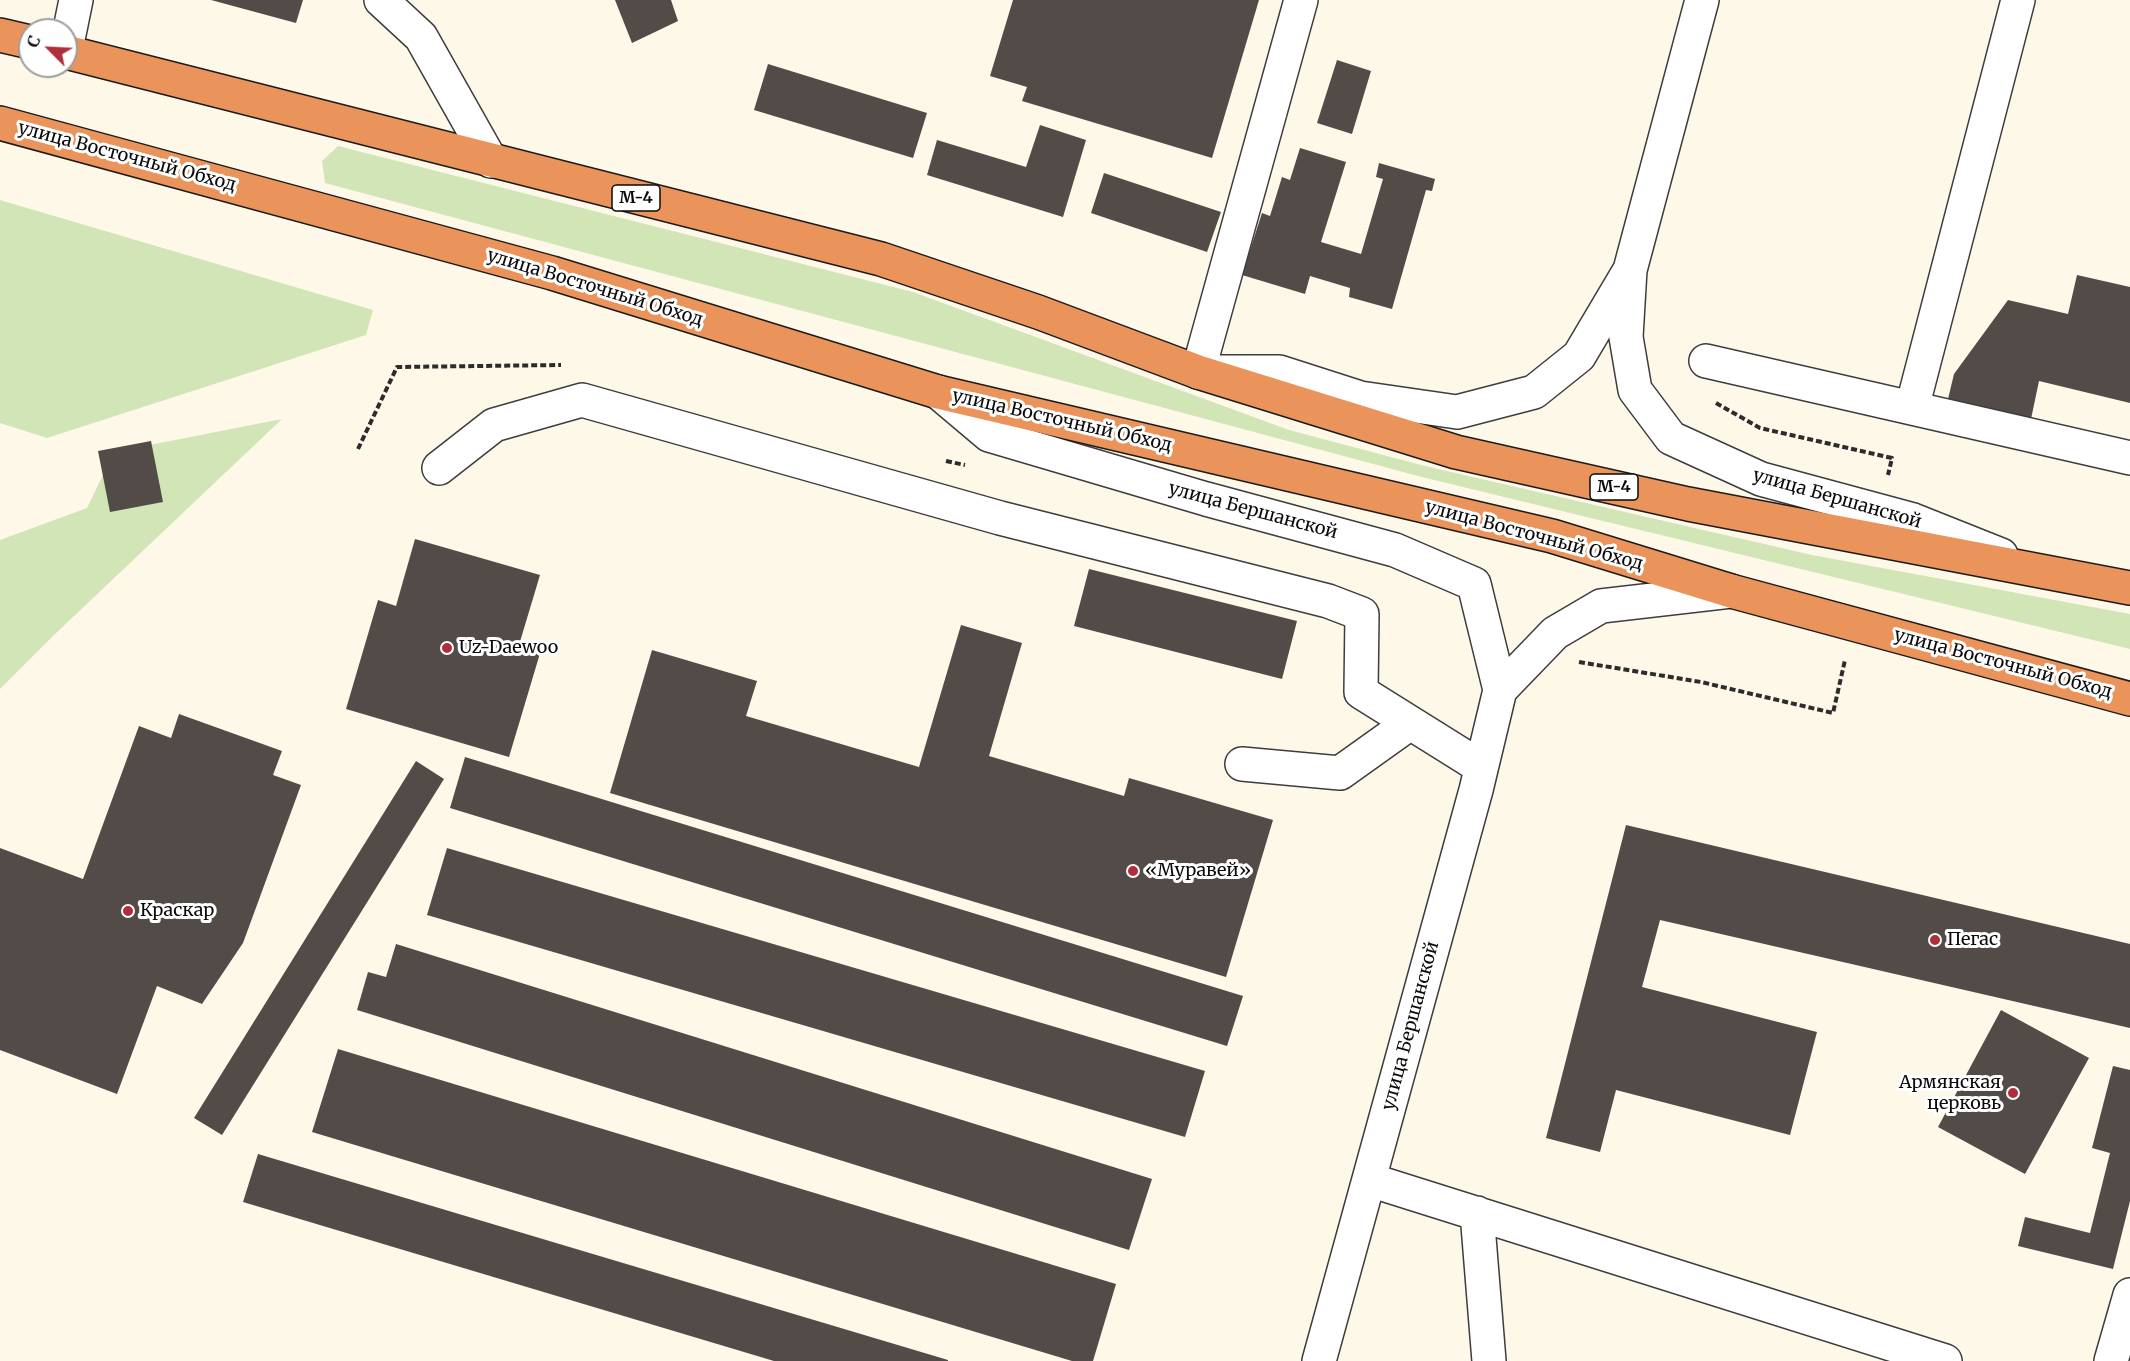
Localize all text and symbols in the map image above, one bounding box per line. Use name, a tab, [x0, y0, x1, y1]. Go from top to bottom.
north arrow	[18, 18, 78, 78]
text: С	[22, 33, 45, 50]
street label: улица Восточный Обход	[16, 117, 238, 197]
road number: М-4	[612, 185, 660, 211]
street label: улица Восточный Обход	[484, 245, 706, 331]
street label: улица Восточный Обход	[950, 385, 1174, 457]
street label: улица Бершанской	[1750, 465, 1924, 533]
road number: М-4	[1590, 474, 1638, 500]
street label: улица Бершанской	[1166, 478, 1340, 544]
street label: улица Восточный Обход	[1423, 496, 1645, 576]
street label: улица Восточный Обход	[1892, 624, 2114, 704]
place label: Uz-Daewoo	[459, 637, 558, 659]
marker: Uz-Daewoo	[440, 641, 454, 655]
place label: «Муравей»	[1145, 860, 1251, 882]
marker: «Муравей»	[1126, 864, 1140, 878]
place label: Краскар	[140, 900, 214, 922]
marker: Краскар	[121, 904, 135, 918]
place label: Пегас	[1947, 929, 1998, 951]
marker: Пегас	[1928, 933, 1942, 947]
street label: улица Бершанской	[1378, 939, 1444, 1113]
place label: Армянская церковь	[1899, 1072, 2001, 1114]
marker: Армянская церковь	[2006, 1086, 2020, 1100]

